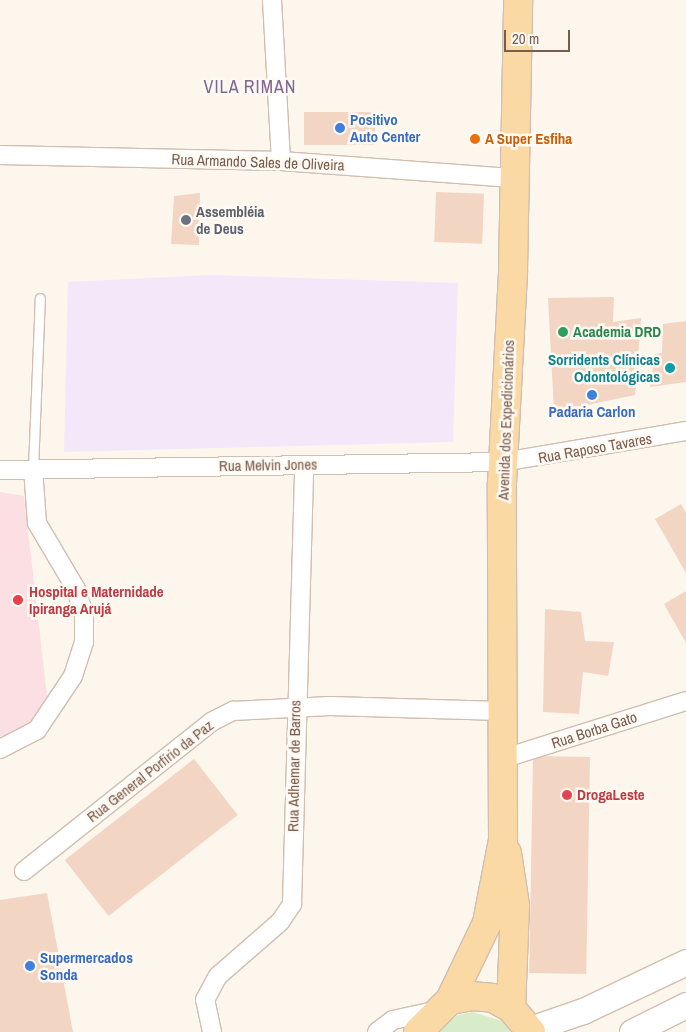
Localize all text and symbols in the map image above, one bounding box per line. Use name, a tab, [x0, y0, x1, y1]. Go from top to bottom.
scale bar	[506, 20, 572, 52]
text: 20 m	[512, 28, 539, 49]
district label: VILA RIMAN	[202, 76, 298, 98]
place label: Positivo Auto Center	[350, 110, 420, 145]
marker: Positivo Auto Center	[334, 122, 346, 134]
place label: A Super Esfiha	[485, 130, 572, 148]
marker: A Super Esfiha	[469, 133, 481, 145]
street label: Rua Armando Sales de Oliveira	[171, 150, 345, 174]
place label: Assembléia de Deus	[196, 202, 264, 237]
marker: Assembléia de Deus	[180, 214, 192, 226]
place label: Academia DRD	[573, 323, 661, 341]
marker: Academia DRD	[557, 326, 569, 338]
street label: Avenida dos Expedicionários	[494, 339, 518, 501]
place label: Sorridents Clínicas Odontológicas	[548, 350, 660, 385]
marker: Sorridents Clínicas Odontológicas	[664, 362, 676, 374]
marker: Padaria Carlon	[586, 389, 598, 401]
place label: Padaria Carlon	[549, 403, 635, 421]
street label: Rua Raposo Tavares	[537, 429, 653, 467]
street label: Rua Melvin Jones	[219, 455, 317, 475]
place label: Hospital e Maternidade Ipiranga Arujá	[29, 582, 164, 617]
marker: Hospital e Maternidade Ipiranga Arujá	[11, 593, 25, 607]
street label: Rua Adhemar de Barros	[284, 700, 304, 832]
street label: Rua Borba Gato	[549, 708, 639, 752]
street label: Rua General Porfírio da Paz	[83, 716, 217, 826]
place label: DrogaLeste	[577, 786, 645, 804]
marker: DrogaLeste	[561, 789, 573, 801]
place label: Supermercados Sonda	[40, 948, 133, 983]
marker: Supermercados Sonda	[24, 960, 36, 972]

